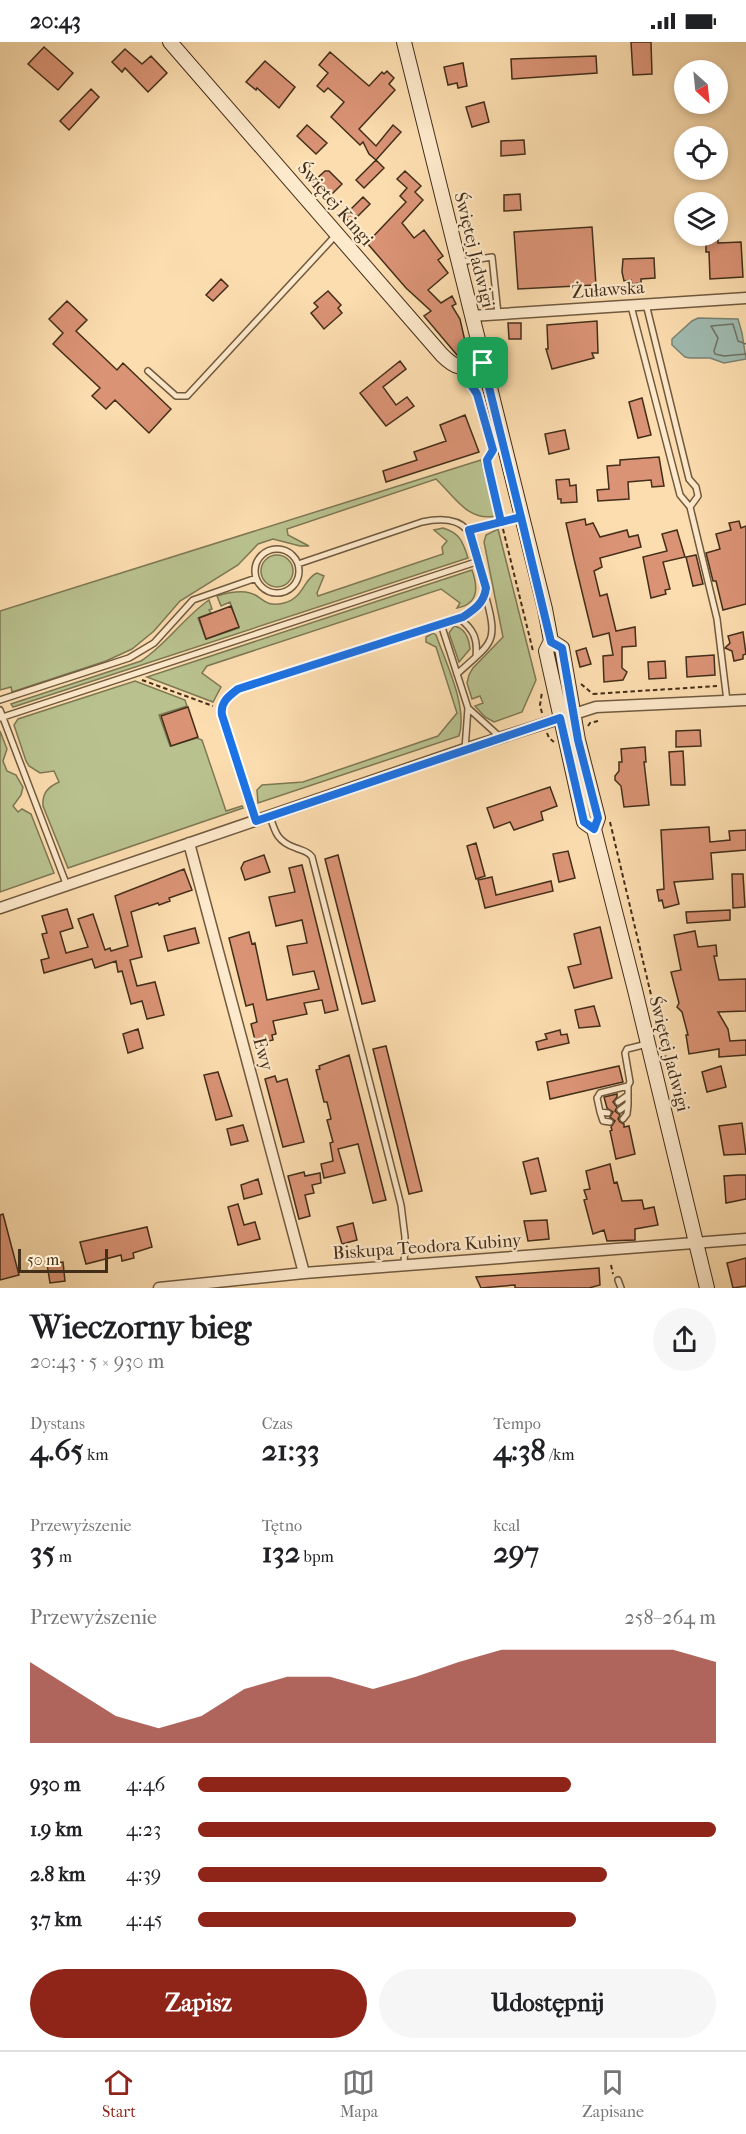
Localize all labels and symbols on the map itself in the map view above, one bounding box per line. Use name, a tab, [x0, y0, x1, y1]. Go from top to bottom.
north arrow	[674, 60, 728, 114]
street label: Świętej Kingi	[293, 157, 378, 251]
street label: Świętej Jadwigi	[449, 190, 500, 311]
street label: Żuławska	[571, 276, 646, 303]
pin	[457, 337, 508, 388]
street label: Świętej Jadwigi	[644, 994, 695, 1115]
street label: Ewy	[248, 1035, 278, 1074]
street label: Biskupa Teodora Kubiny	[332, 1230, 524, 1264]
scale bar	[18, 1246, 108, 1274]

